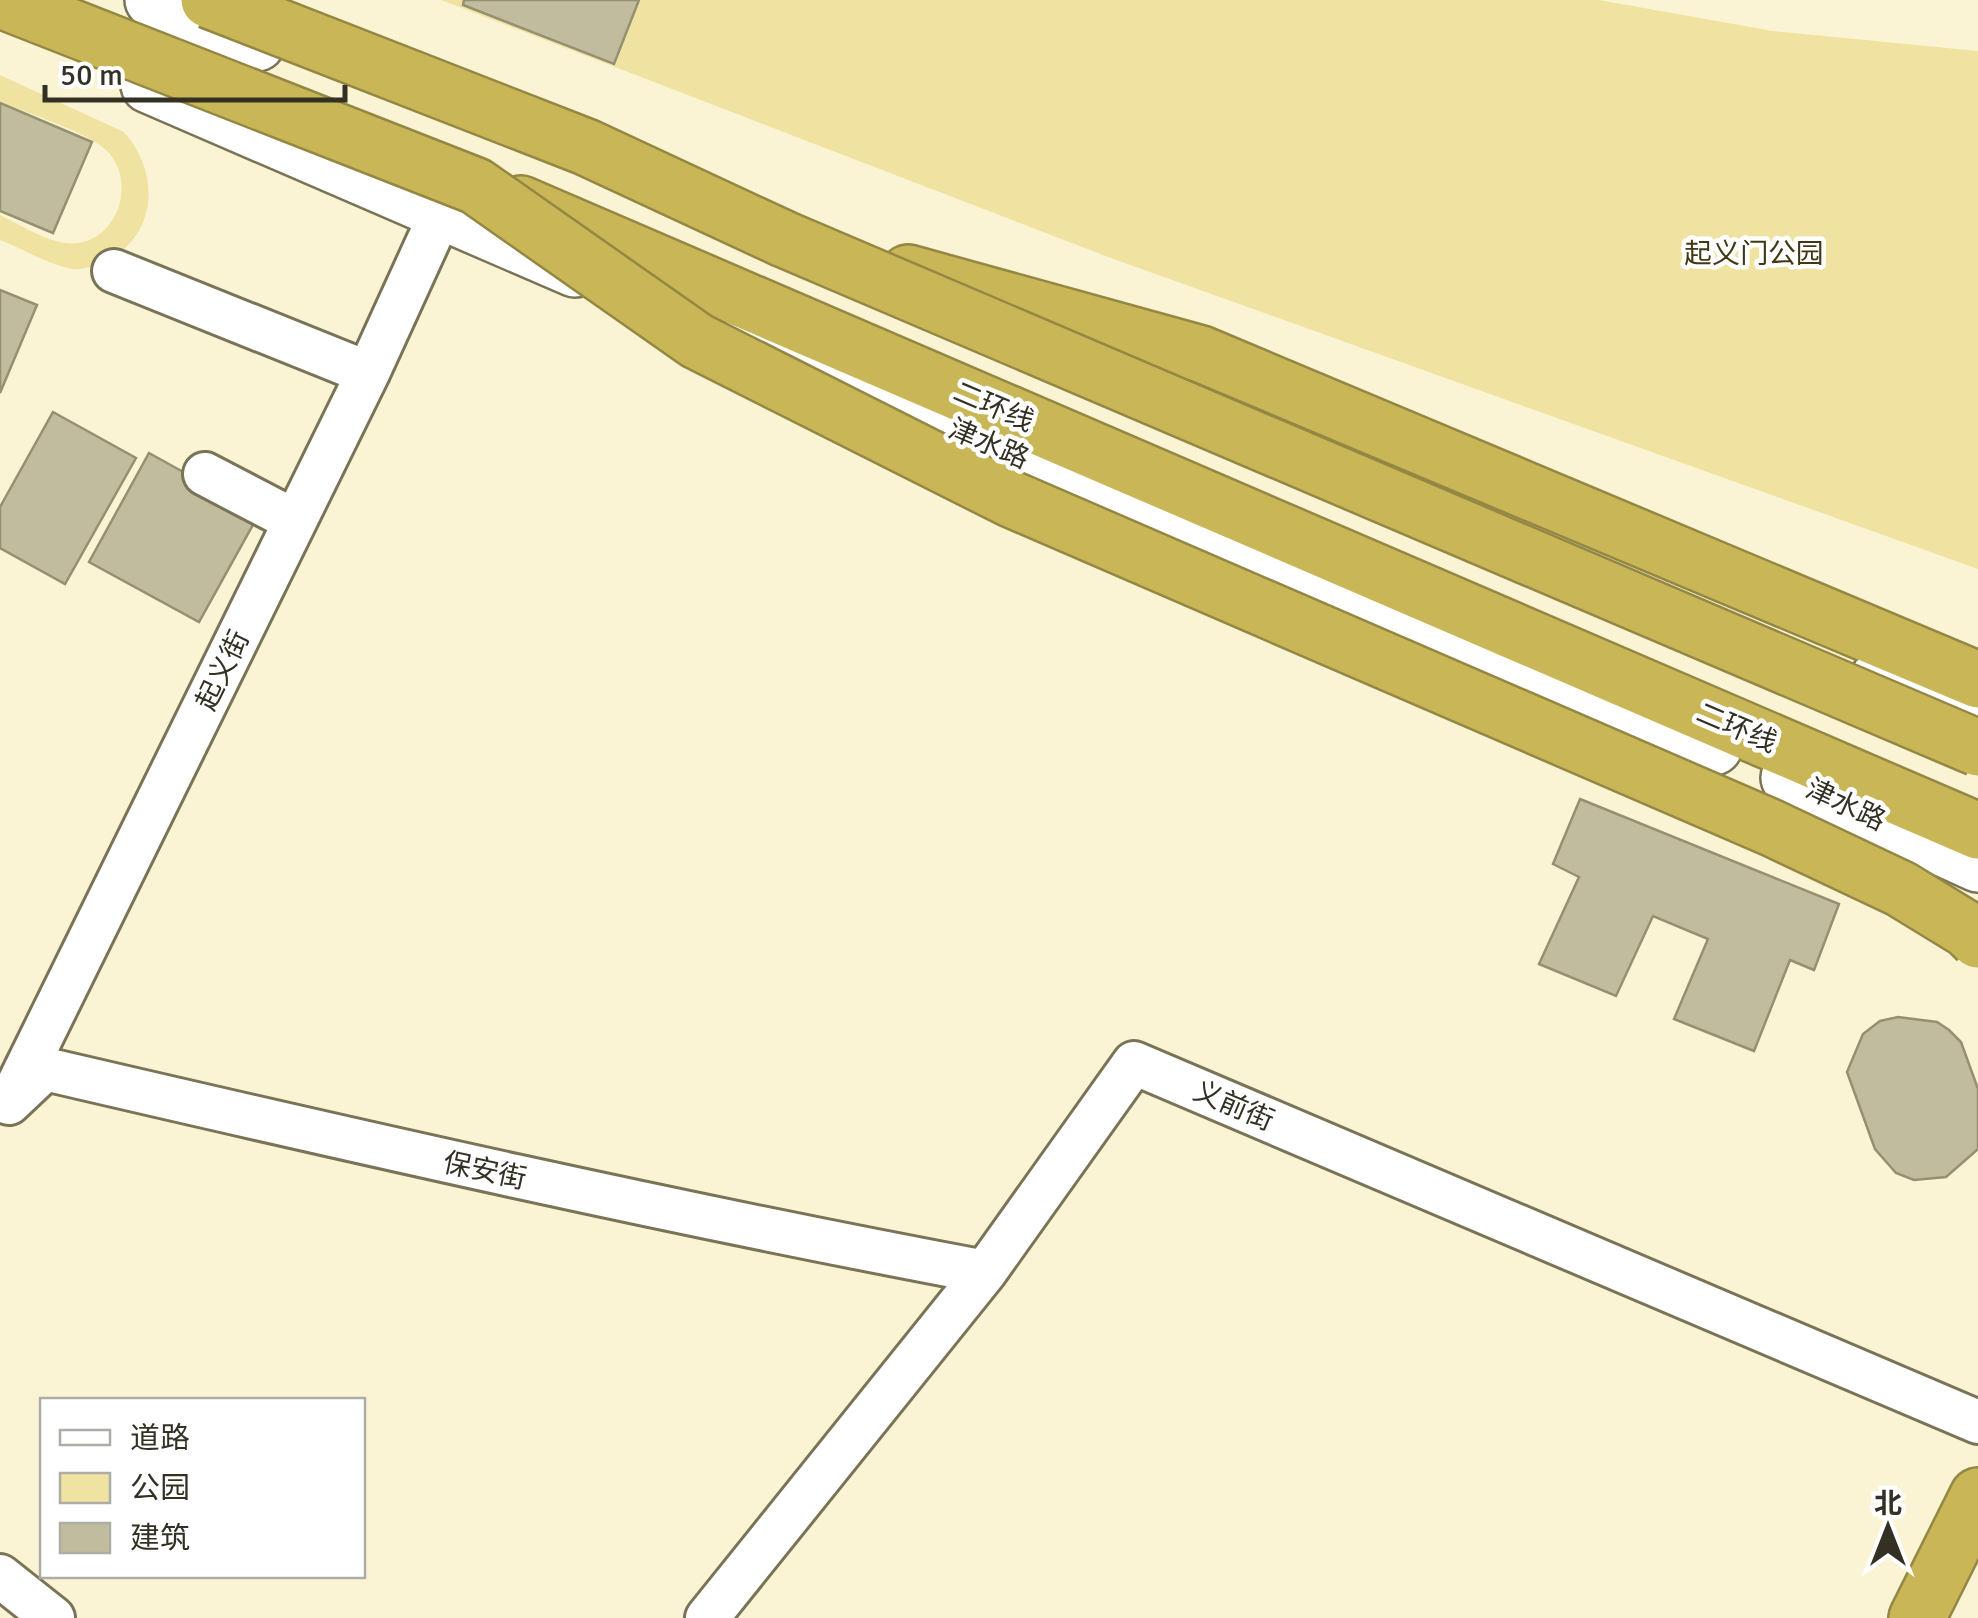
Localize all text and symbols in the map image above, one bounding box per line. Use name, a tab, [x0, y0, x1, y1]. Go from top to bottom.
scale bar	[45, 40, 345, 102]
text: 50 m	[60, 57, 123, 94]
park label: 起义门公园	[1684, 237, 1824, 271]
street label: 二环线	[948, 375, 1039, 439]
street label: 津水路	[943, 412, 1034, 476]
street label: 起义街	[189, 625, 257, 716]
street label: 二环线	[1691, 696, 1782, 760]
street label: 津水路	[1800, 772, 1891, 838]
street label: 义前街	[1188, 1074, 1279, 1138]
street label: 保安街	[440, 1146, 529, 1196]
legend	[40, 1398, 365, 1578]
text: 道路	[130, 1420, 190, 1457]
text: 公园	[130, 1470, 190, 1507]
north arrow	[1838, 1478, 1938, 1578]
text: 北	[1874, 1487, 1902, 1521]
text: 建筑	[130, 1520, 190, 1557]

